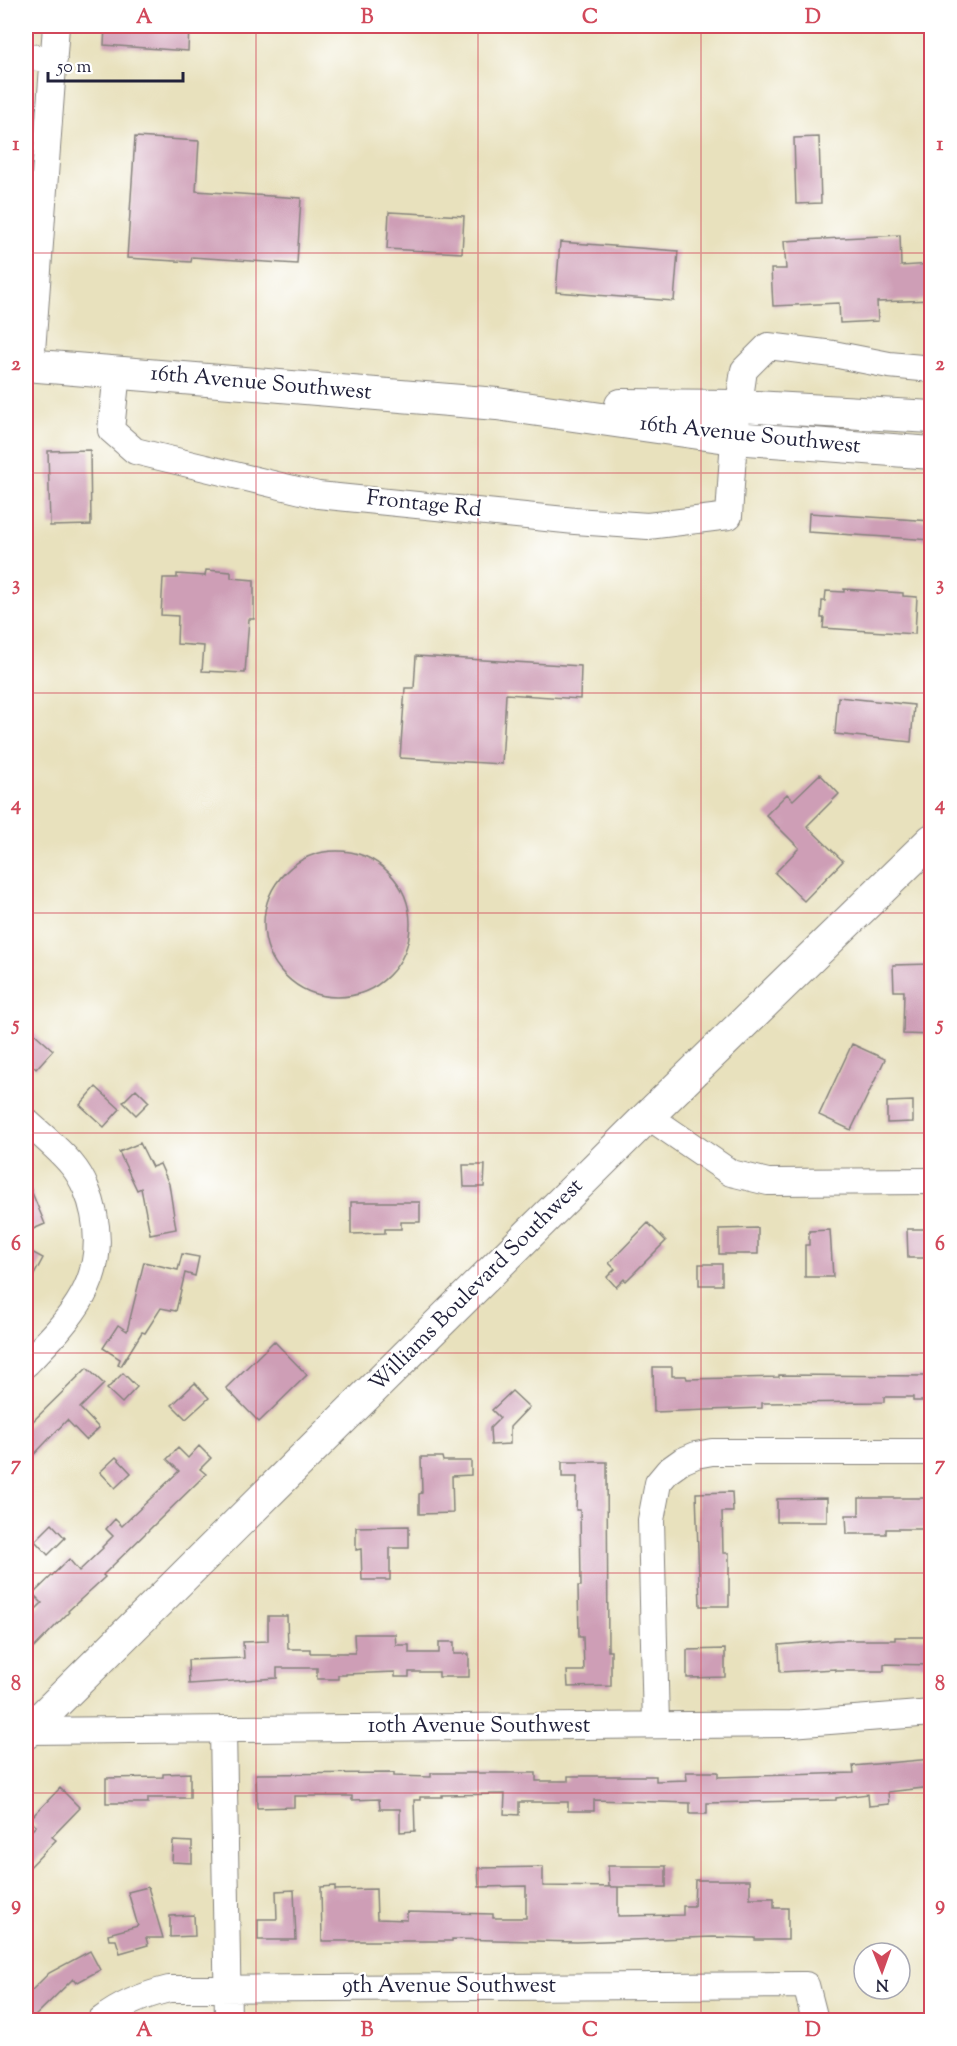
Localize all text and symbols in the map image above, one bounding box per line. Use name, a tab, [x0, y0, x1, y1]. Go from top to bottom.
text: A	[136, 4, 153, 33]
text: B	[361, 4, 374, 33]
text: C	[582, 4, 598, 33]
text: D	[805, 4, 821, 33]
scale bar	[48, 45, 183, 83]
text: 50 m	[56, 55, 92, 81]
text: 1	[13, 131, 20, 160]
text: 1	[937, 131, 944, 160]
text: 2	[11, 351, 21, 380]
text: 2	[935, 351, 945, 380]
street label: 16th Avenue Southwest	[149, 358, 373, 410]
street label: 16th Avenue Southwest	[638, 408, 862, 464]
street label: Frontage Rd	[365, 483, 483, 527]
text: 3	[12, 571, 20, 600]
text: 3	[936, 571, 944, 600]
text: 4	[10, 791, 21, 820]
text: 4	[934, 791, 945, 820]
text: 5	[11, 1011, 20, 1040]
text: 5	[935, 1011, 944, 1040]
street label: Williams Boulevard Southwest	[363, 1171, 592, 1400]
text: 6	[11, 1231, 21, 1260]
text: 6	[935, 1231, 945, 1260]
text: 7	[11, 1451, 22, 1480]
text: 7	[935, 1451, 946, 1480]
text: 8	[11, 1671, 21, 1700]
text: 8	[935, 1671, 945, 1700]
street label: 10th Avenue Southwest	[368, 1711, 591, 1743]
text: 9	[11, 1891, 21, 1920]
text: 9	[935, 1891, 945, 1920]
north arrow	[852, 1941, 912, 2001]
street label: 9th Avenue Southwest	[342, 1971, 557, 2003]
text: N	[875, 1972, 889, 1995]
text: A	[136, 2017, 153, 2046]
text: B	[361, 2017, 374, 2046]
text: C	[582, 2017, 598, 2046]
text: D	[805, 2017, 821, 2046]

